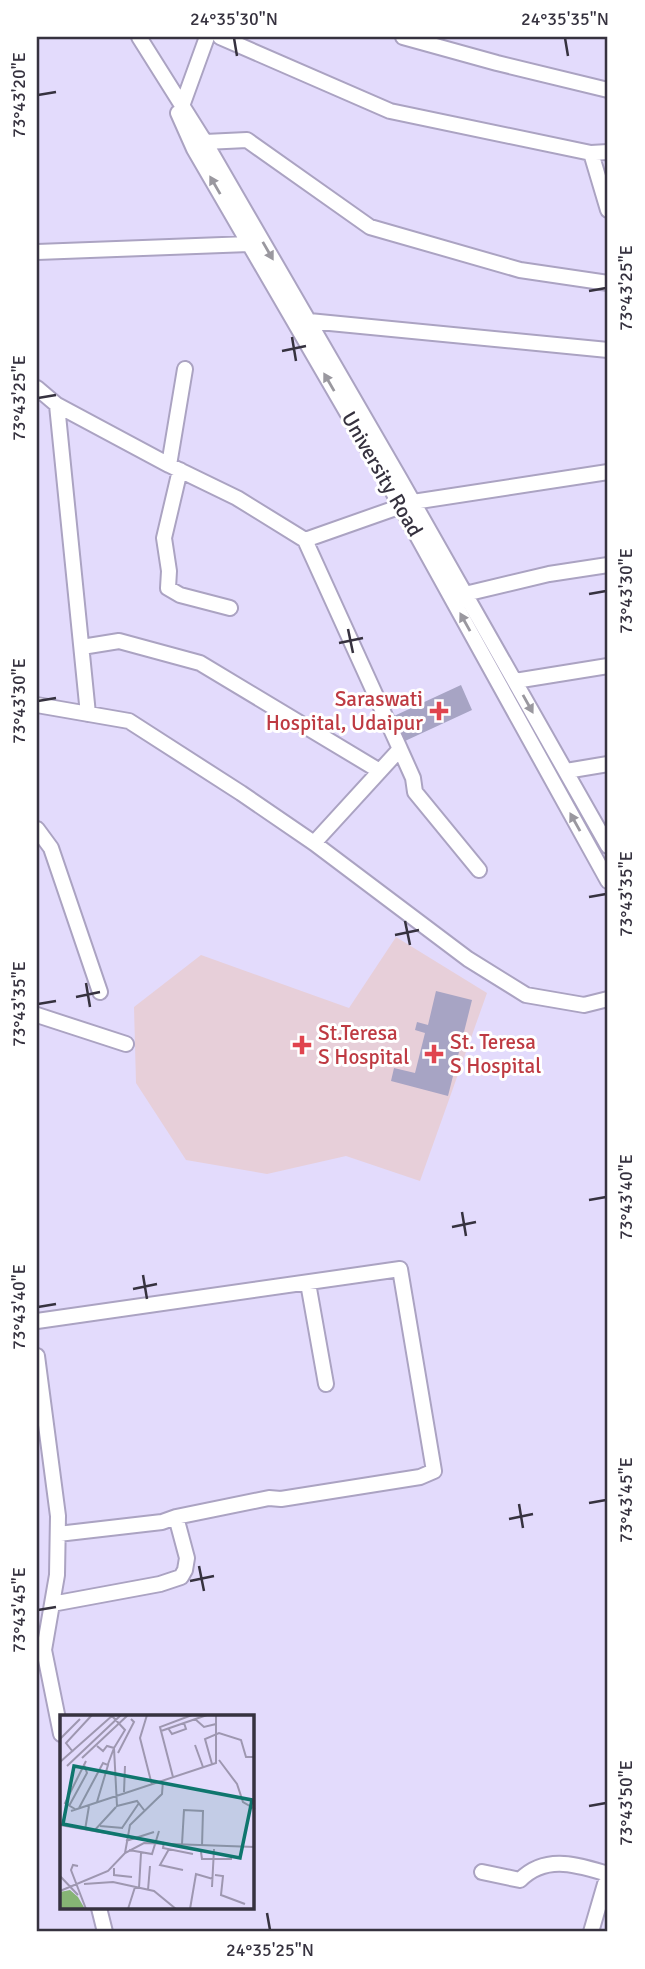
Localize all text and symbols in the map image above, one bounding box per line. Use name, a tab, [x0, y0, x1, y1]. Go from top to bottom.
text: 24°35'30"N	[190, 8, 278, 30]
text: 24°35'35"N	[521, 8, 609, 30]
text: 73°43'20"E	[8, 52, 30, 138]
one-way arrow	[209, 175, 221, 195]
one-way arrow	[262, 242, 274, 261]
text: 73°43'25"E	[615, 245, 637, 331]
text: 73°43'25"E	[8, 355, 30, 441]
one-way arrow	[323, 372, 336, 391]
street label: University Road	[336, 407, 428, 541]
text: 73°43'30"E	[615, 548, 637, 634]
one-way arrow	[459, 613, 471, 632]
text: 73°43'30"E	[8, 658, 30, 744]
place label: Saraswati Hospital, Udaipur	[266, 686, 423, 736]
one-way arrow	[522, 694, 534, 713]
marker: Saraswati Hospital, Udaipur	[429, 701, 449, 721]
one-way arrow	[569, 812, 581, 831]
text: 73°43'35"E	[615, 851, 637, 937]
text: 73°43'35"E	[8, 961, 30, 1047]
place label: St.Teresa S Hospital	[318, 1020, 409, 1070]
place label: St. Teresa S Hospital	[450, 1029, 541, 1079]
marker: St.Teresa S Hospital	[292, 1035, 312, 1055]
marker: St. Teresa S Hospital	[424, 1044, 444, 1064]
text: 73°43'40"E	[615, 1154, 637, 1240]
text: 73°43'40"E	[8, 1264, 30, 1350]
text: 73°43'45"E	[615, 1457, 637, 1543]
text: 73°43'45"E	[8, 1567, 30, 1653]
inset map	[60, 1715, 254, 1910]
text: 73°43'50"E	[615, 1760, 637, 1846]
text: 24°35'25"N	[226, 1939, 314, 1961]

